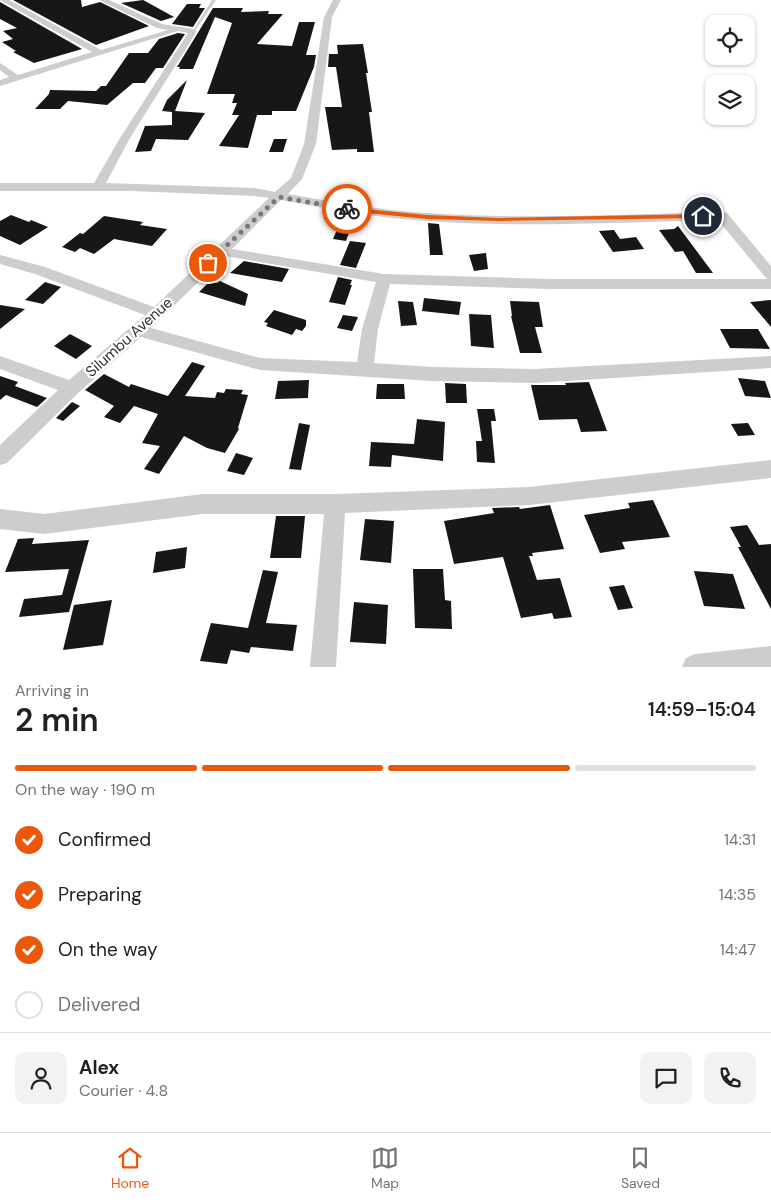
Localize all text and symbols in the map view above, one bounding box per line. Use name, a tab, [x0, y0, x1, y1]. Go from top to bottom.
map controls	[705, 15, 755, 125]
button: locate	[705, 15, 755, 65]
button: layers	[705, 75, 755, 125]
courier	[322, 184, 372, 234]
icon: bike	[333, 195, 361, 223]
pin	[682, 195, 724, 237]
icon: home	[689, 202, 717, 230]
pin	[187, 242, 229, 284]
icon: bag	[194, 249, 222, 277]
street label: Silumbu Avenue	[81, 293, 177, 381]
text: Arriving in	[15, 680, 89, 701]
text: 14:59–15:04	[648, 697, 756, 722]
text: 2 min	[15, 699, 99, 741]
text: On the way · 190 m	[15, 779, 155, 800]
icon: check	[15, 826, 43, 854]
text: Confirmed	[58, 827, 151, 852]
text: 14:31	[724, 829, 756, 850]
icon: check	[15, 881, 43, 909]
text: Preparing	[58, 882, 142, 907]
text: 14:35	[719, 884, 756, 905]
icon: check	[15, 936, 43, 964]
text: On the way	[58, 937, 158, 962]
text: 14:47	[720, 939, 756, 960]
text: Delivered	[58, 992, 140, 1017]
button: person	[15, 1052, 67, 1104]
button: chat	[640, 1052, 692, 1104]
button: phone	[704, 1052, 756, 1104]
text: Alex	[79, 1055, 119, 1080]
text: Courier · 4.8	[79, 1080, 168, 1101]
tab: Home	[111, 1144, 149, 1192]
tab: Map	[371, 1144, 399, 1192]
tab: Saved	[621, 1144, 660, 1192]

